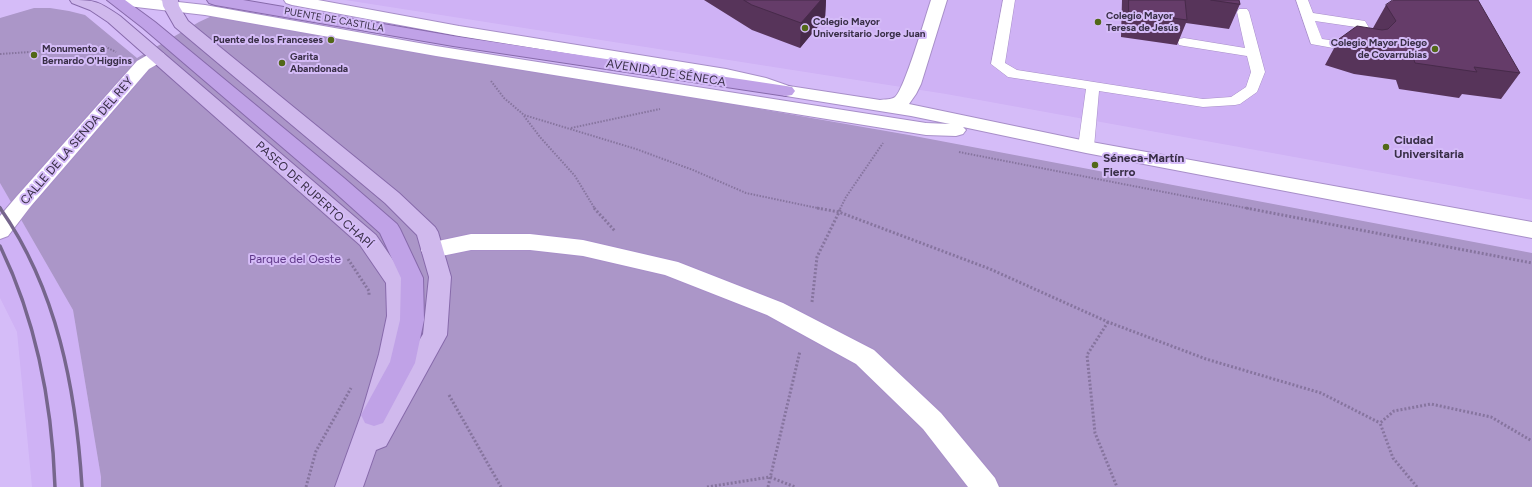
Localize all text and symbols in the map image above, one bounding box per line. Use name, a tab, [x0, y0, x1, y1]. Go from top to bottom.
street label: PUENTE DE CASTILLA	[283, 5, 385, 35]
place label: Colegio Mayor Teresa de Jesús	[1106, 10, 1178, 34]
place label: Colegio Mayor Universitario Jorge Juan	[813, 16, 925, 40]
marker: Colegio Mayor Teresa de Jesús	[1093, 17, 1103, 27]
marker: Colegio Mayor Universitario Jorge Juan	[800, 23, 810, 33]
place label: Puente de los Franceses	[213, 34, 323, 46]
marker: Puente de los Franceses	[326, 35, 336, 45]
place label: Colegio Mayor Diego de Covarrubias	[1331, 37, 1427, 60]
place label: Monumento a Bernardo O'Higgins	[42, 43, 132, 66]
marker: Colegio Mayor Diego de Covarrubias	[1430, 44, 1440, 54]
marker: Monumento a Bernardo O'Higgins	[29, 50, 39, 60]
place label: Garita Abandonada	[290, 51, 348, 74]
street label: AVENIDA DE SÉNECA	[605, 56, 727, 90]
marker: Garita Abandonada	[277, 58, 287, 68]
street label: CALLE DE LA SENDA DEL REY	[18, 74, 136, 208]
place label: Ciudad Universitaria	[1394, 133, 1464, 161]
street label: PASEO DE RUPERTO CHAPÍ	[252, 139, 376, 251]
marker: Ciudad Universitaria	[1381, 142, 1391, 152]
place label: Séneca-Martín Fierro	[1103, 151, 1184, 179]
marker: Séneca-Martín Fierro	[1090, 160, 1100, 170]
park label: Parque del Oeste	[249, 252, 341, 266]

